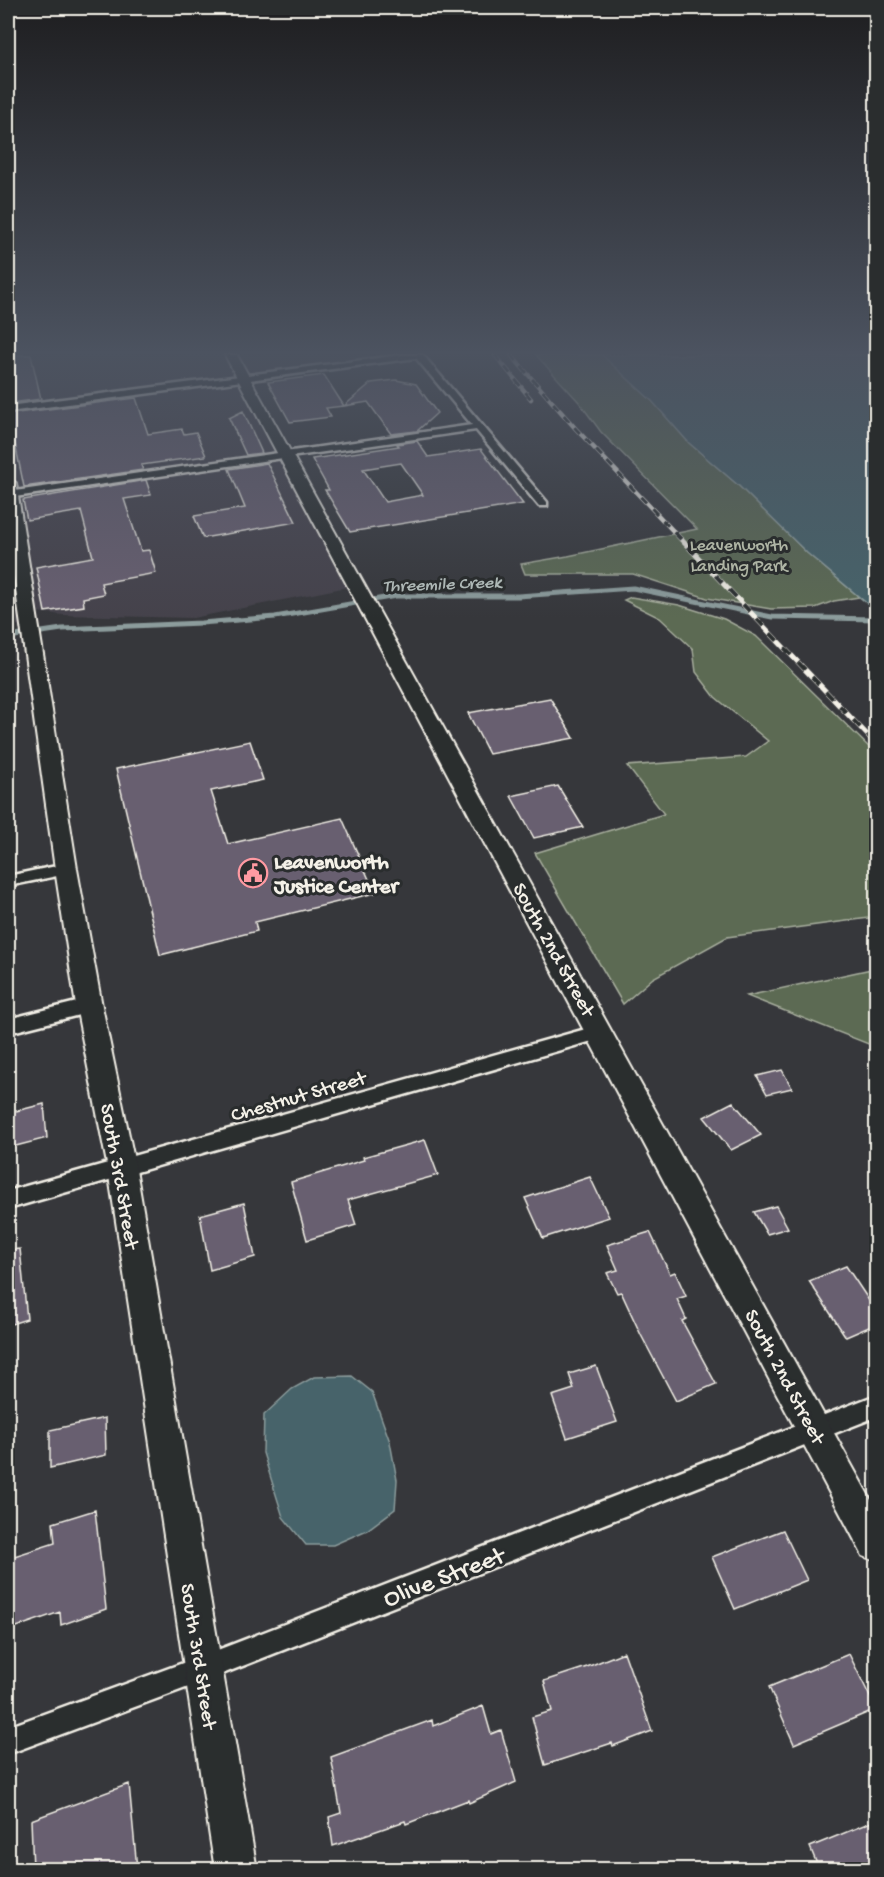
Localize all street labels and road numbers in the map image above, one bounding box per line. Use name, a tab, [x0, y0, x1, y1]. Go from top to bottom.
street label: South 2nd Street	[505, 880, 600, 1024]
street label: Chestnut Street	[229, 1066, 372, 1130]
street label: South 3rd Street	[92, 1102, 143, 1254]
street label: South 2nd Street	[737, 1306, 830, 1451]
street label: Olive Street	[380, 1541, 512, 1616]
street label: South 3rd Street	[173, 1582, 221, 1733]

